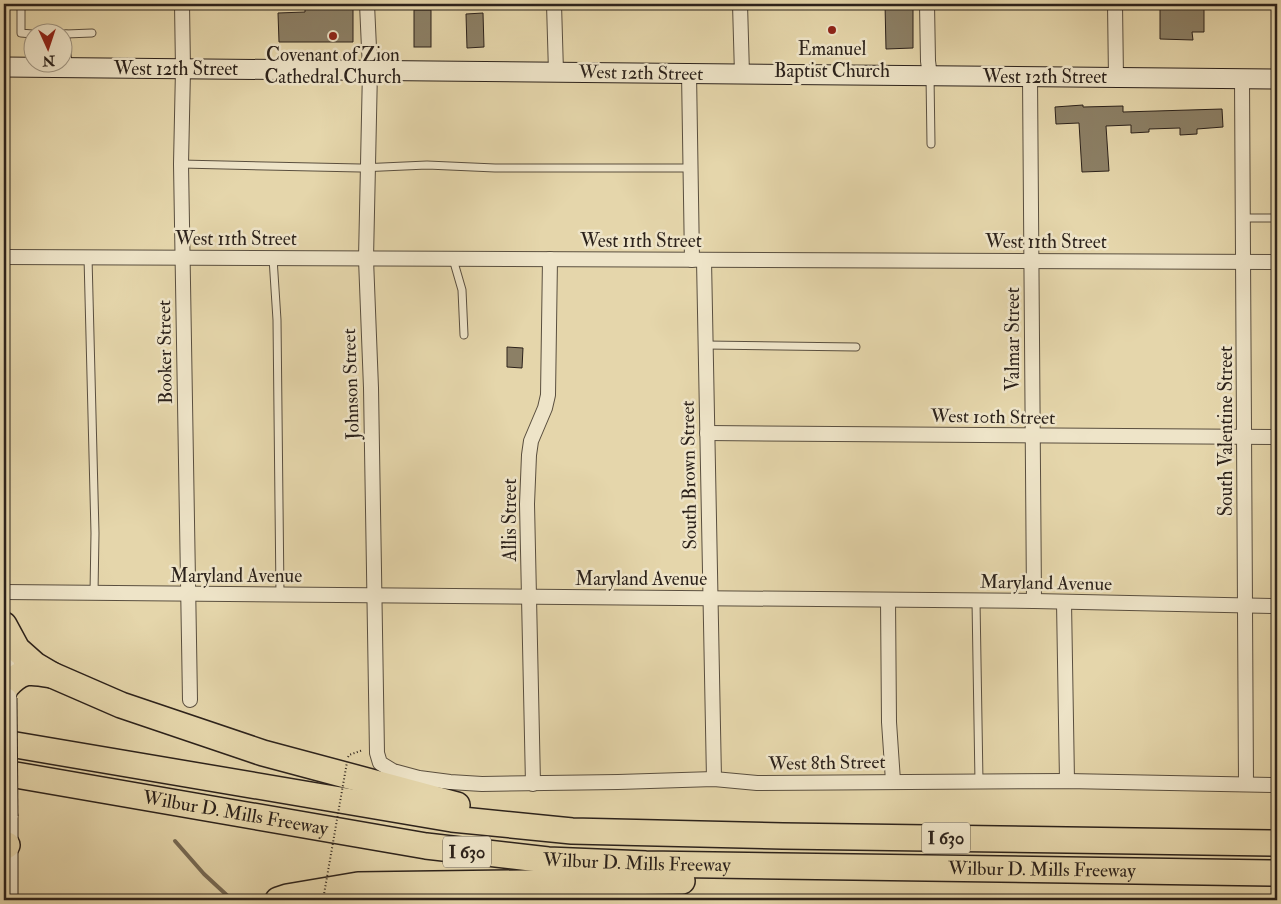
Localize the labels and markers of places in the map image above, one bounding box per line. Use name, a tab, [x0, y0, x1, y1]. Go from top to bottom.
marker: Emanuel Baptist Church	[826, 24, 838, 36]
marker: Covenant of Zion Cathedral Church	[327, 30, 339, 42]
place label: Emanuel Baptist Church	[774, 37, 890, 84]
place label: Covenant of Zion Cathedral Church	[264, 43, 402, 89]

